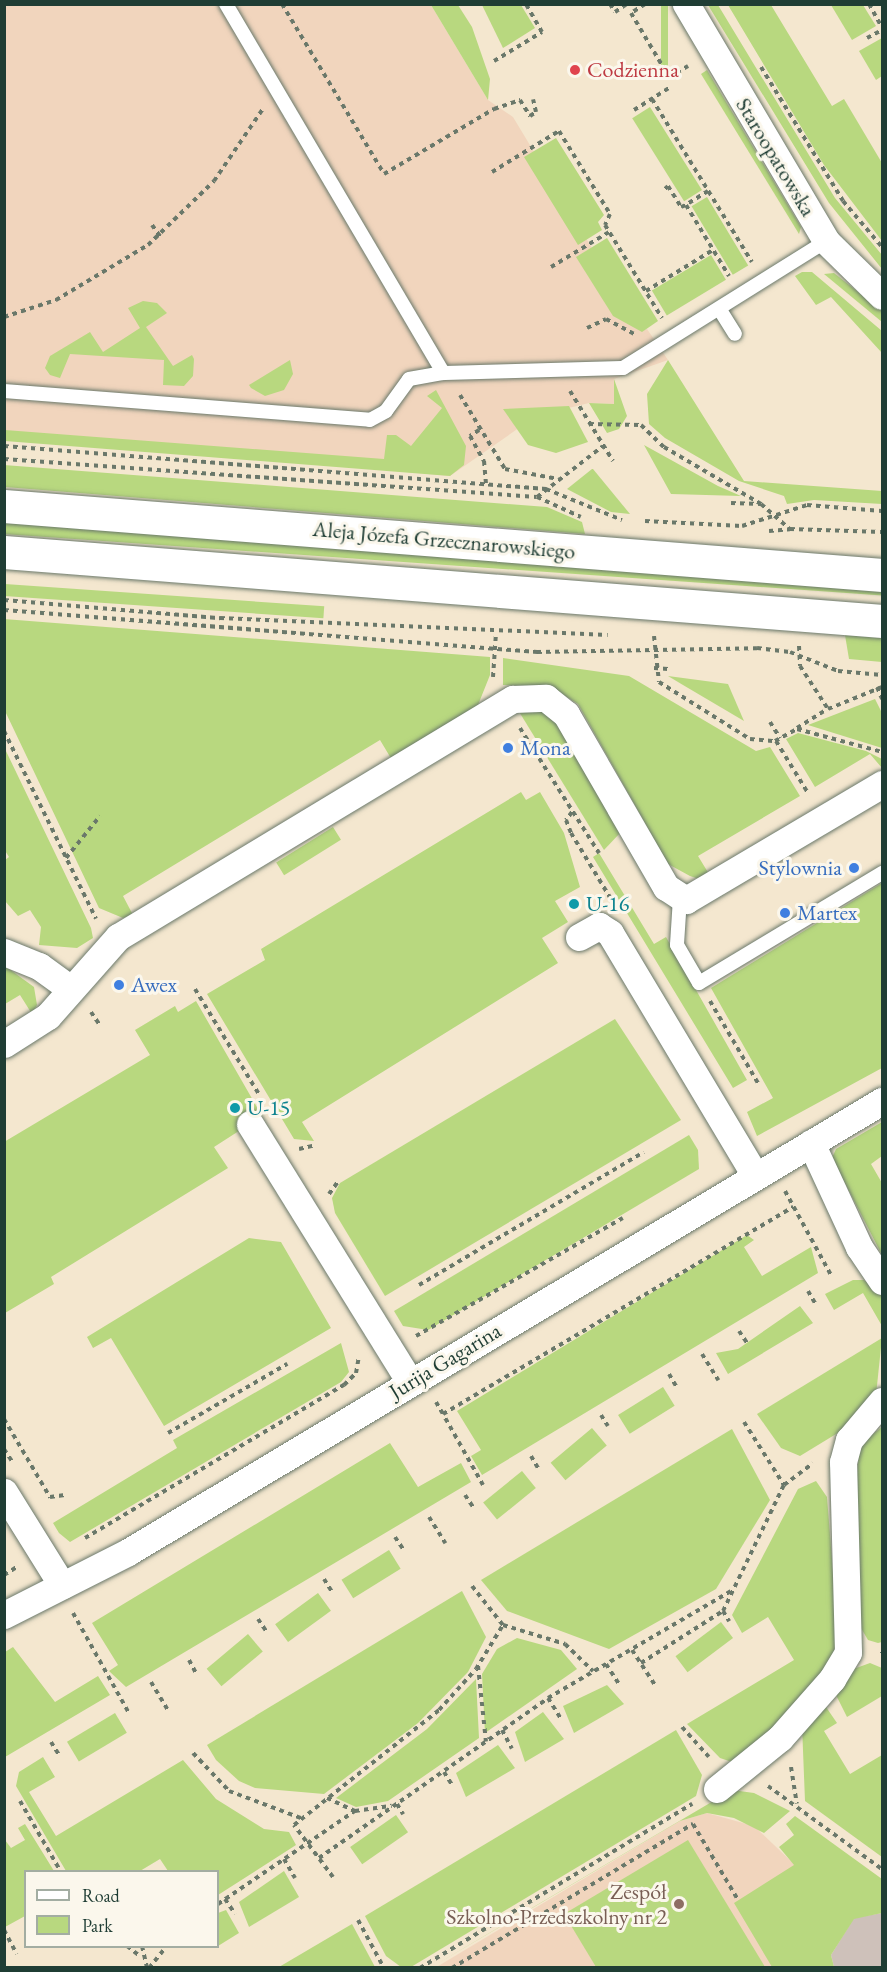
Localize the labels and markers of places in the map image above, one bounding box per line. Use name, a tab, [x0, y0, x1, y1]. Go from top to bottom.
place label: Codzienna	[587, 57, 679, 83]
marker: Codzienna	[568, 63, 582, 77]
place label: Mona	[520, 735, 571, 761]
marker: Mona	[501, 741, 515, 755]
place label: Stylownia	[759, 855, 842, 881]
marker: Stylownia	[847, 861, 861, 875]
place label: U-16	[586, 891, 629, 917]
marker: U-16	[567, 897, 581, 911]
place label: Martex	[797, 900, 857, 926]
marker: Martex	[778, 906, 792, 920]
place label: Awex	[131, 972, 177, 998]
marker: Awex	[112, 978, 126, 992]
place label: U-15	[247, 1095, 290, 1121]
marker: U-15	[228, 1101, 242, 1115]
place label: Zespół Szkolno-Przedszkolny nr 2	[446, 1878, 667, 1930]
marker: Zespół Szkolno-Przedszkolny nr 2	[672, 1897, 686, 1911]

